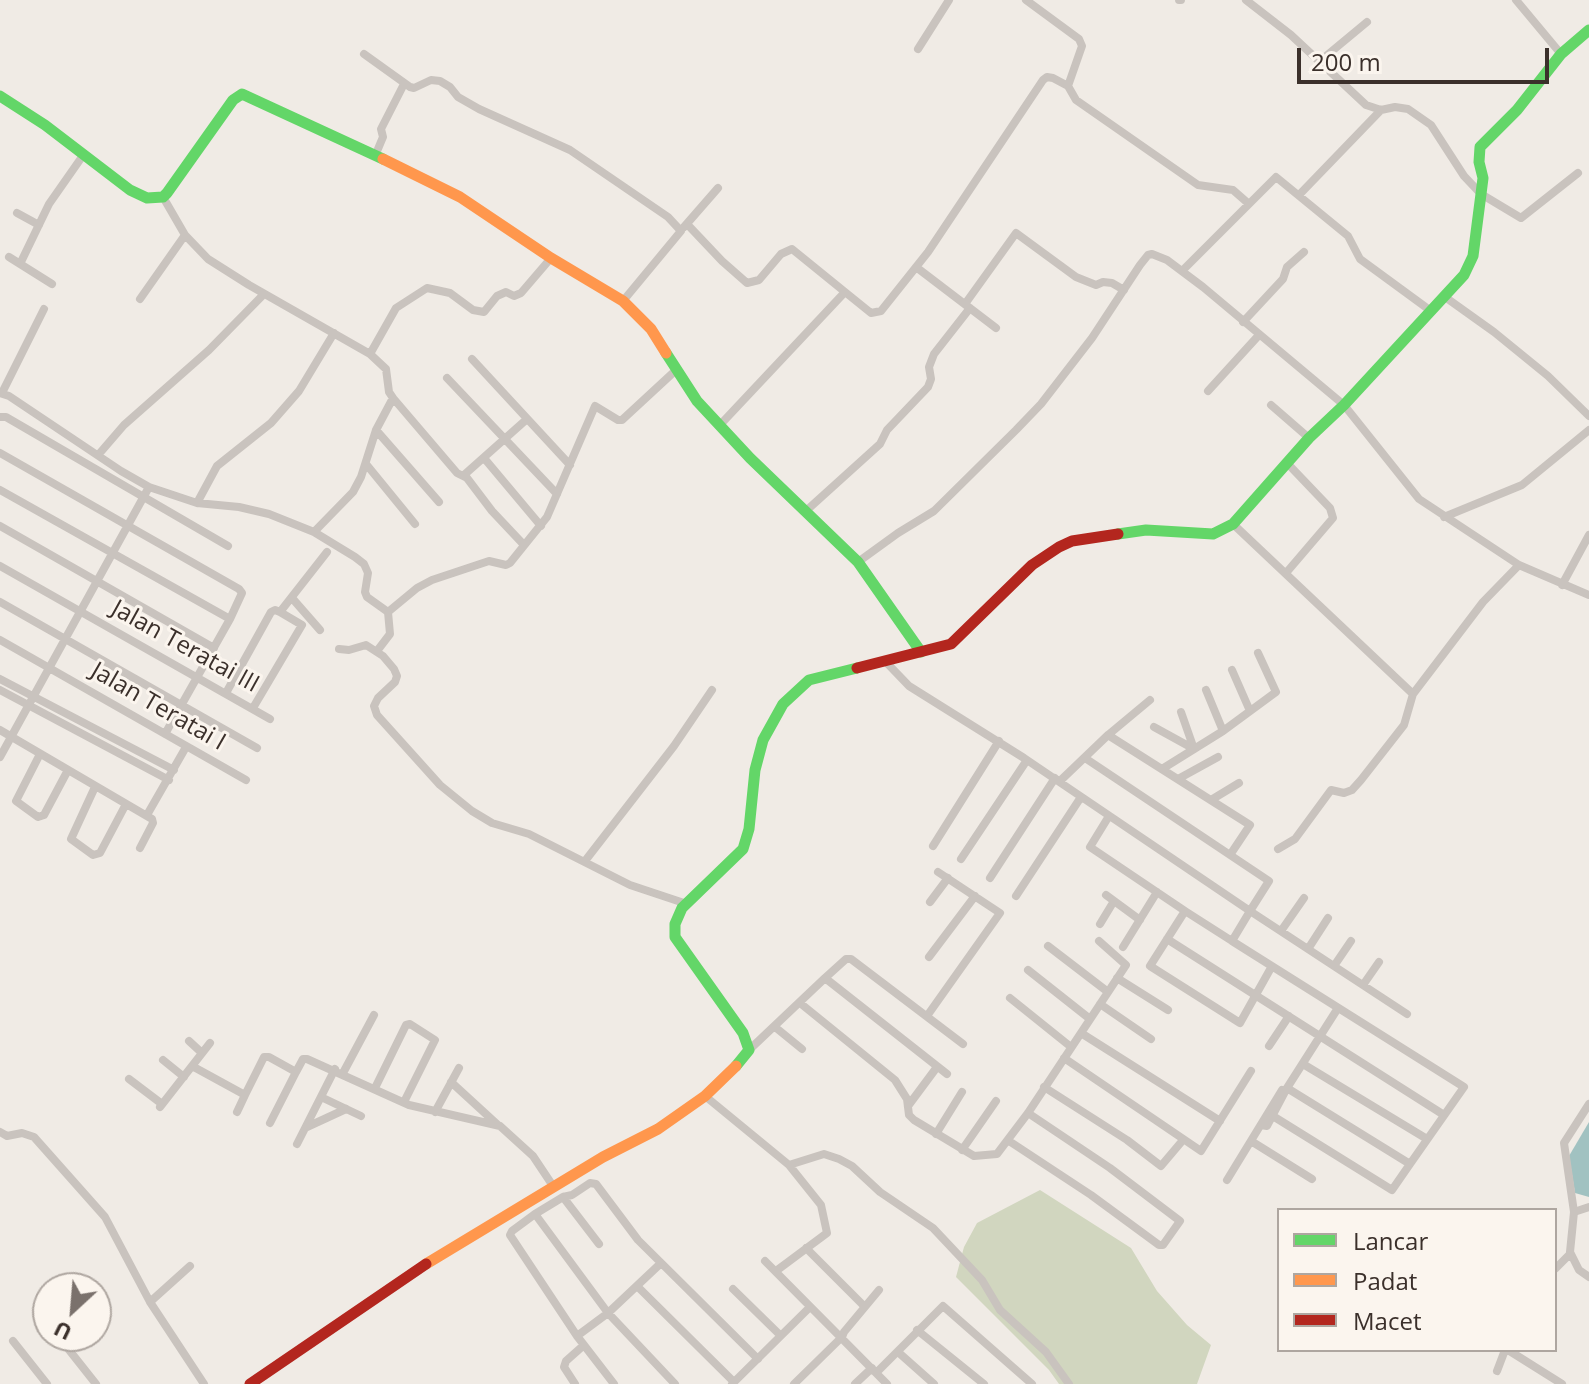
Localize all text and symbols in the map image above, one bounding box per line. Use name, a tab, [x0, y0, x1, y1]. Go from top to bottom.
scale bar	[1301, 32, 1553, 82]
text: 200 m	[1311, 45, 1381, 78]
street label: Jalan Teratai III	[106, 595, 264, 699]
street label: Jalan Teratai I	[85, 657, 231, 757]
legend	[1277, 1208, 1557, 1352]
text: Lancar	[1353, 1224, 1428, 1257]
text: Padat	[1353, 1264, 1417, 1297]
north arrow	[32, 1272, 112, 1352]
text: Macet	[1353, 1304, 1421, 1337]
text: U	[48, 1315, 76, 1349]

